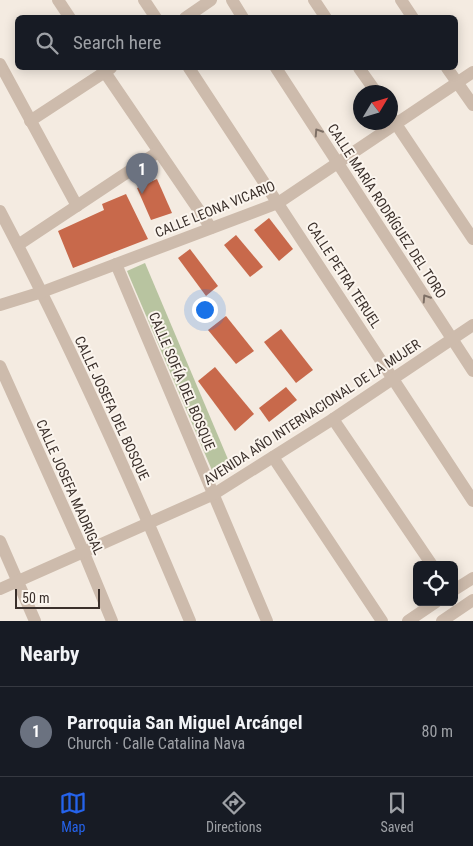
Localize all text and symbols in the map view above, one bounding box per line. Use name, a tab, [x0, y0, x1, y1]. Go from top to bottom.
search box	[15, 15, 458, 70]
icon: search	[33, 29, 61, 57]
text: Search here	[73, 31, 161, 54]
north arrow	[353, 85, 398, 130]
street label: CALLE MARÍA RODRÍGUEZ DEL TORO	[324, 120, 450, 301]
one-way arrow	[315, 129, 325, 138]
pin: 1	[126, 153, 158, 194]
street label: CALLE LEONA VICARIO	[153, 178, 277, 240]
street label: CALLE PETRA TERUEL	[304, 219, 384, 331]
one-way arrow	[422, 295, 432, 304]
your location	[192, 297, 218, 323]
street label: CALLE SOFÍA DEL BOSQUE	[146, 309, 219, 452]
street label: CALLE JOSEFA DEL BOSQUE	[72, 333, 152, 483]
street label: AVENIDA AÑO INTERNACIONAL DE LA MUJER	[200, 335, 424, 488]
street label: CALLE JOSEFA MADRIGAL	[33, 417, 107, 557]
map controls	[413, 561, 458, 606]
button: locate	[413, 561, 458, 606]
scale bar	[15, 586, 100, 609]
text: 50 m	[22, 590, 50, 606]
text: Nearby	[20, 642, 79, 666]
text: Parroquia San Miguel Arcángel	[67, 711, 303, 734]
text: 1	[32, 722, 40, 741]
text: 80 m	[421, 722, 453, 741]
text: Church · Calle Catalina Nava	[67, 734, 245, 753]
tab: Map	[59, 789, 87, 835]
tab: Directions	[206, 789, 262, 835]
tab: Saved	[380, 789, 414, 835]

